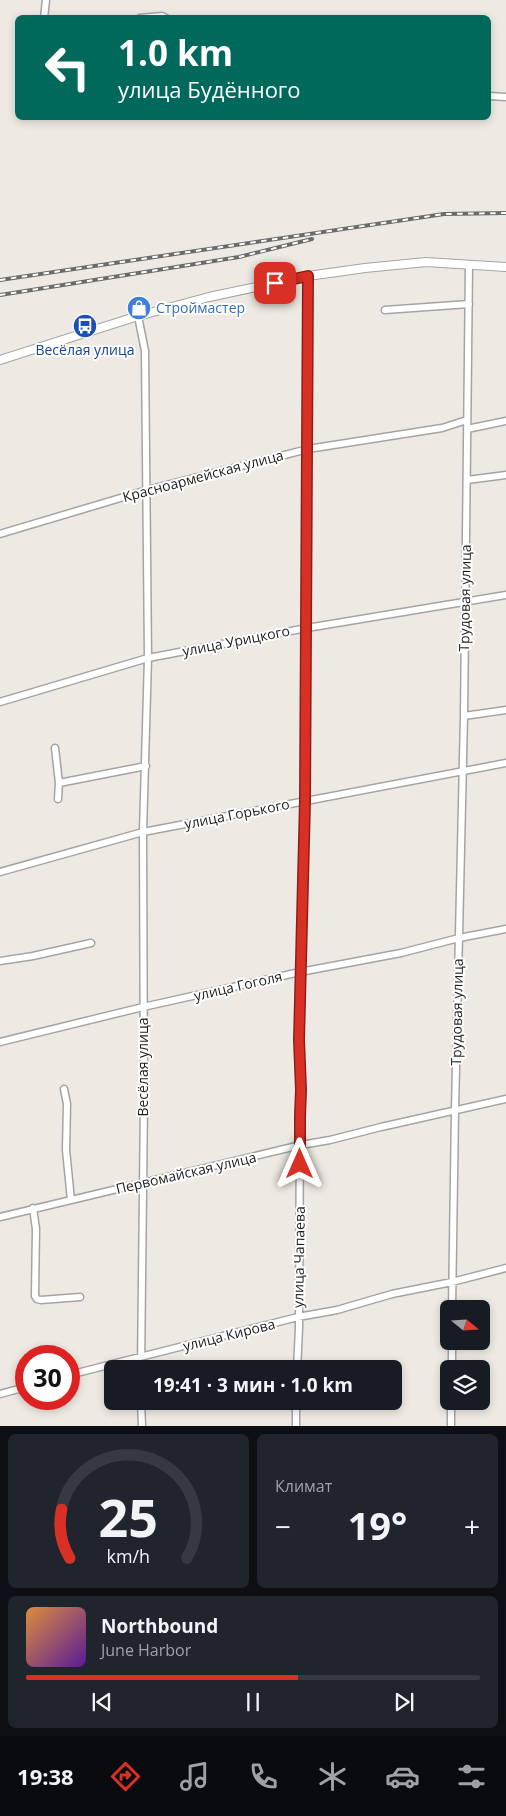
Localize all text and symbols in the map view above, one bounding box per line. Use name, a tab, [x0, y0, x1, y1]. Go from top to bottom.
text: 1.0 km	[118, 29, 233, 76]
icon: left	[35, 35, 100, 100]
text: улица Будённого	[118, 74, 301, 104]
pin	[254, 262, 296, 304]
icon: arrive	[261, 269, 289, 297]
shop icon: Строймастер	[126, 295, 152, 321]
place label: Строймастер	[156, 298, 245, 317]
bus stop icon: Весёлая улица	[72, 313, 98, 339]
place label: Весёлая улица	[35, 340, 135, 359]
street label: Красноармейская улица	[120, 445, 285, 506]
street label: Трудовая улица	[454, 544, 475, 652]
street label: улица Урицкого	[181, 621, 291, 660]
street label: улица Горького	[183, 794, 291, 833]
street label: Трудовая улица	[446, 958, 467, 1066]
street label: улица Гоголя	[192, 966, 284, 1005]
street label: Весёлая улица	[133, 1017, 152, 1117]
position arrow	[273, 1137, 325, 1189]
street label: Первомайская улица	[114, 1147, 258, 1198]
street label: улица Чапаева	[288, 1206, 309, 1308]
north arrow	[440, 1300, 490, 1350]
map controls	[440, 1300, 490, 1410]
street label: улица Кирова	[181, 1314, 277, 1355]
speed limit sign: 30	[15, 1345, 80, 1410]
button: layers	[440, 1360, 490, 1410]
text: 19:41 · 3 мин · 1.0 km	[153, 1372, 353, 1398]
text: Климат	[275, 1475, 332, 1497]
text: 25	[99, 1481, 158, 1552]
text: 19°	[348, 1499, 407, 1551]
text: −	[275, 1507, 291, 1545]
text: +	[464, 1507, 480, 1545]
text: km/h	[107, 1544, 150, 1568]
text: Northbound	[101, 1613, 218, 1639]
text: June Harbor	[101, 1639, 191, 1661]
icon: previous	[88, 1688, 116, 1716]
icon: pause	[239, 1688, 267, 1716]
icon: next	[390, 1688, 418, 1716]
icon: directions	[108, 1759, 143, 1794]
icon: music	[177, 1759, 212, 1794]
icon: phone	[246, 1759, 281, 1794]
icon: climate	[315, 1759, 350, 1794]
icon: car	[385, 1759, 420, 1794]
icon: filters	[454, 1759, 489, 1794]
text: 19:38	[17, 1761, 74, 1791]

